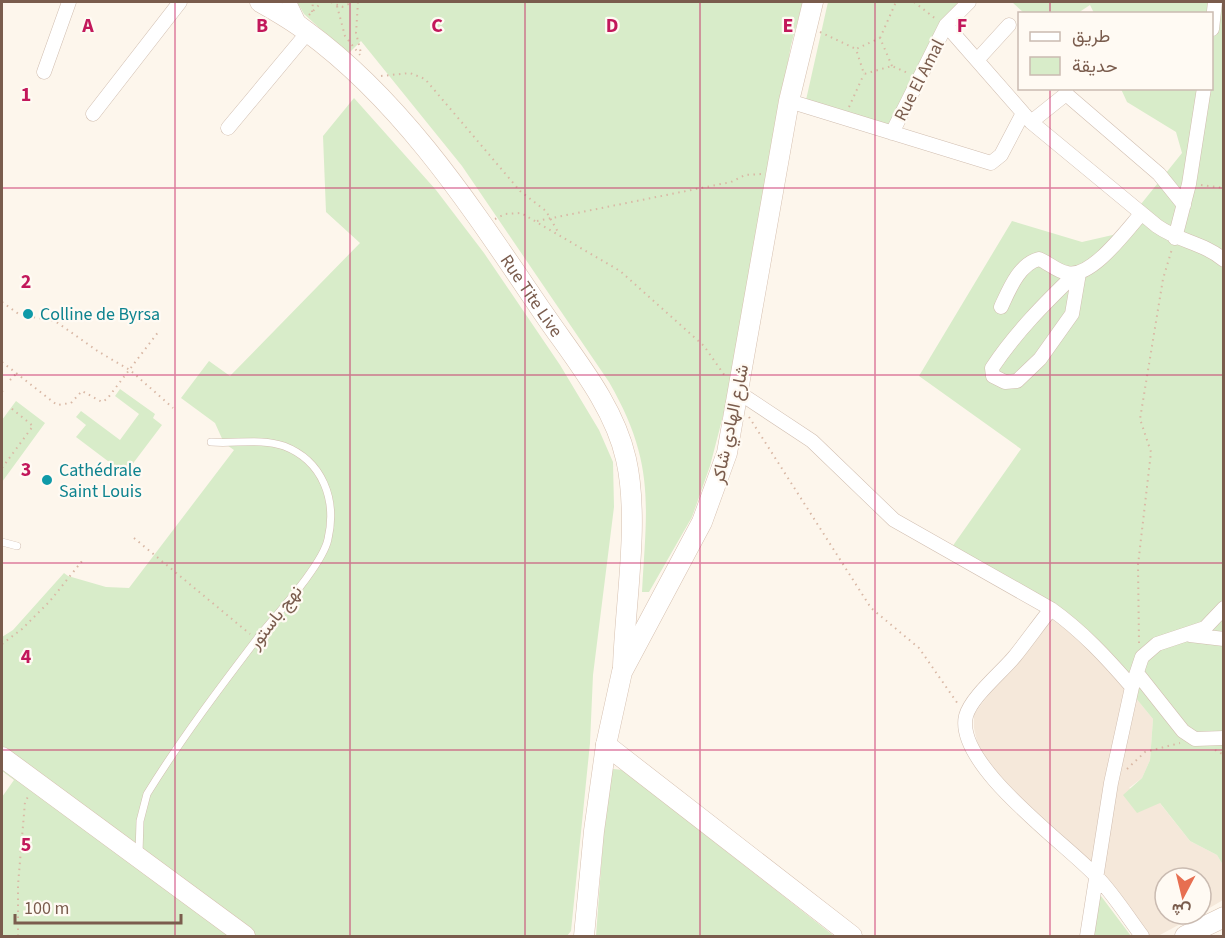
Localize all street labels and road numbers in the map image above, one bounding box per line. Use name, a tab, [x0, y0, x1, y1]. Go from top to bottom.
street label: Rue El Amal	[888, 35, 951, 125]
street label: Rue Tite Live	[494, 250, 568, 342]
street label: شارع الهادي شاكر	[705, 362, 757, 488]
street label: نهج باستور	[242, 580, 308, 655]

